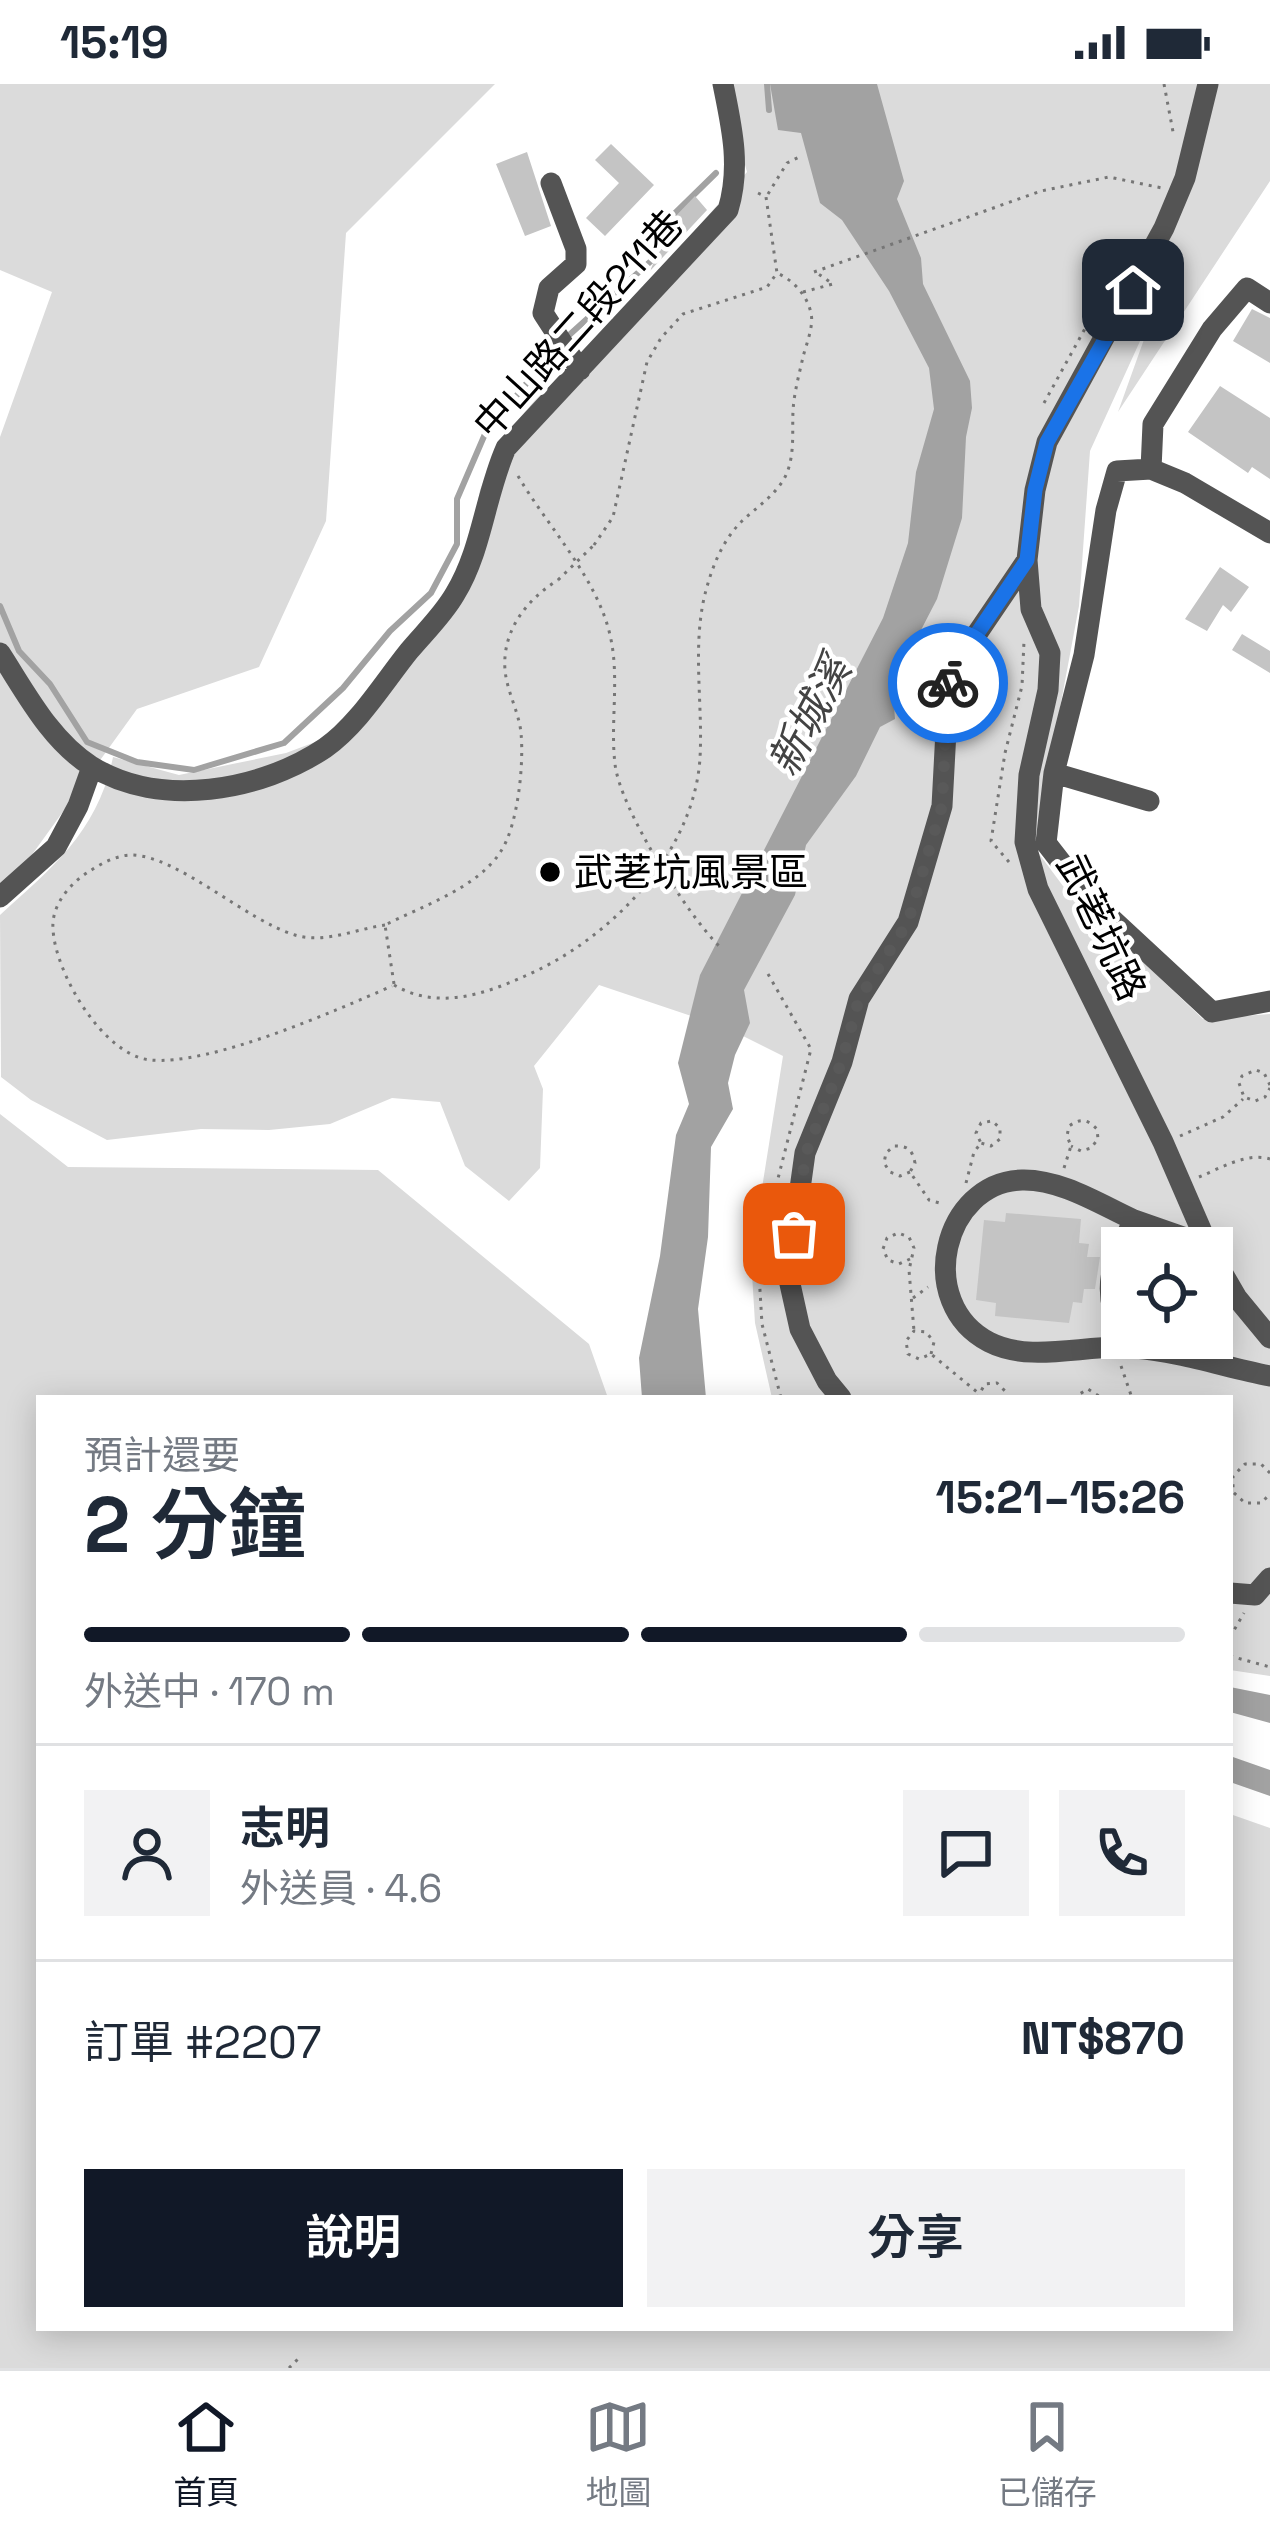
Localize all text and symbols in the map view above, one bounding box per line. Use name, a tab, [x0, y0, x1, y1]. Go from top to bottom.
text: 15:19	[60, 14, 169, 71]
street label: 中山路二段211巷	[463, 200, 694, 449]
pin	[1082, 239, 1184, 341]
icon: home	[1100, 257, 1166, 323]
courier	[888, 623, 1008, 743]
water label: 新城溪	[756, 644, 865, 784]
icon: bike	[915, 650, 981, 716]
street label: 武荖坑路	[1046, 846, 1157, 1008]
place label: 武荖坑風景區	[574, 848, 808, 897]
marker: 武荖坑風景區	[537, 859, 563, 885]
pin	[743, 1183, 845, 1285]
icon: bag	[761, 1201, 827, 1267]
map controls	[1101, 1227, 1233, 1359]
button: locate	[1101, 1227, 1233, 1359]
text: 預計還要	[84, 1431, 240, 1480]
text: 15:21–15:26	[936, 1469, 1185, 1526]
text: 2 分鐘	[84, 1475, 306, 1575]
text: 外送中 · 170 m	[84, 1667, 335, 1716]
button: person	[84, 1790, 210, 1916]
button: chat	[903, 1790, 1029, 1916]
button: phone	[1059, 1790, 1185, 1916]
text: 志明	[240, 1800, 330, 1857]
text: 外送員 · 4.6	[240, 1864, 442, 1913]
text: NT$870	[1021, 2010, 1185, 2067]
text: 訂單 #2207	[84, 2014, 322, 2071]
button: 說明	[84, 2169, 623, 2307]
button: 分享	[647, 2169, 1185, 2307]
tab: 首頁	[173, 2394, 239, 2514]
tab: 地圖	[585, 2394, 651, 2514]
tab: 已儲存	[998, 2394, 1097, 2514]

